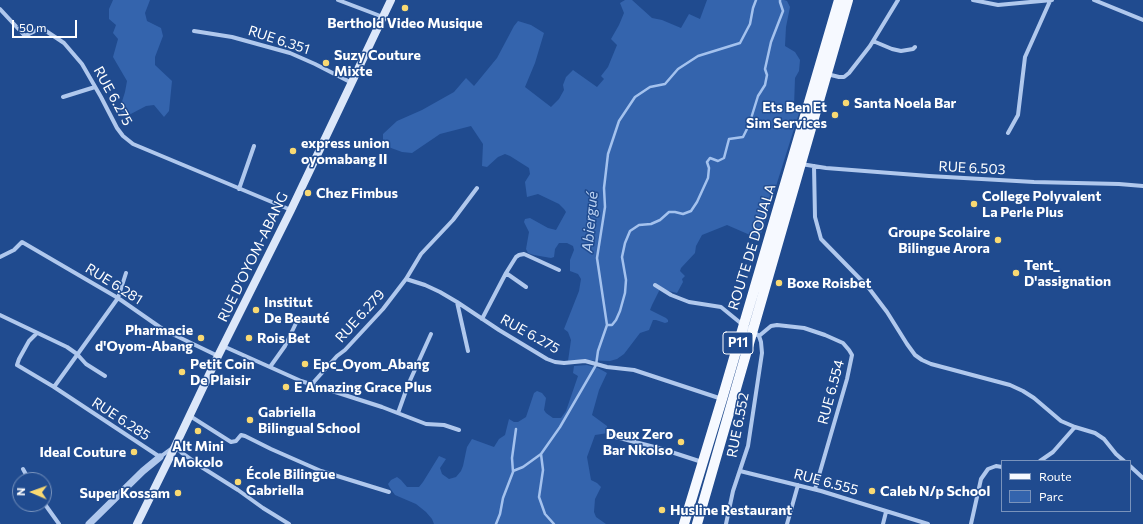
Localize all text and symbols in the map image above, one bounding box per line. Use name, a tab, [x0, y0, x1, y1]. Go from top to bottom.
marker: Berthold Video Musique	[400, 3, 410, 13]
scale bar	[14, 12, 79, 38]
place label: Berthold Video Musique	[327, 15, 483, 31]
text: 50 m	[19, 20, 47, 34]
street label: RUE 6.351	[246, 22, 312, 58]
place label: Suzy Couture Mixte	[334, 47, 421, 80]
marker: Suzy Couture Mixte	[321, 58, 331, 68]
street label: RUE 6.275	[90, 64, 136, 128]
place label: Santa Noela Bar	[854, 95, 956, 111]
marker: Santa Noela Bar	[841, 98, 851, 108]
place label: Ets Ben Et Sim Services	[746, 99, 827, 132]
marker: Ets Ben Et Sim Services	[830, 110, 840, 120]
place label: express union oyomabang II	[301, 135, 390, 168]
marker: express union oyomabang II	[288, 146, 298, 156]
street label: RUE 6.503	[938, 158, 1006, 178]
street label: ROUTE DE DOUALA	[725, 182, 779, 312]
place label: Chez Fimbus	[316, 185, 398, 201]
marker: Chez Fimbus	[303, 188, 313, 198]
place label: College Polyvalent La Perle Plus	[982, 188, 1101, 220]
street label: RUE D'OYOM-ABANG	[214, 189, 292, 325]
water label: Abiergué	[578, 191, 602, 253]
marker: College Polyvalent La Perle Plus	[969, 199, 979, 209]
place label: Groupe Scolaire Bilingue Arora	[888, 224, 990, 256]
marker: Groupe Scolaire Bilingue Arora	[993, 235, 1003, 245]
place label: Tent_ D'assignation	[1024, 257, 1111, 290]
street label: RUE 6.281	[82, 260, 146, 308]
marker: Tent_ D'assignation	[1011, 268, 1021, 278]
place label: Boxe Roisbet	[787, 275, 871, 291]
marker: Boxe Roisbet	[774, 278, 784, 288]
street label: RUE 6.279	[332, 286, 388, 346]
place label: Institut De Beauté	[264, 294, 330, 326]
marker: Institut De Beauté	[251, 305, 261, 315]
street label: RUE 6.275	[498, 311, 562, 357]
place label: Pharmacie d'Oyom-Abang	[95, 322, 193, 354]
place label: Rois Bet	[257, 330, 310, 346]
road number: P11	[723, 332, 753, 354]
marker: Pharmacie d'Oyom-Abang	[196, 333, 206, 343]
marker: Rois Bet	[244, 333, 254, 343]
place label: Petit Coin De Plaisir	[190, 356, 255, 388]
place label: Epc_Oyom_Abang	[313, 356, 429, 372]
street label: RUE 6.554	[814, 358, 848, 426]
marker: Epc_Oyom_Abang	[300, 359, 310, 369]
marker: Petit Coin De Plaisir	[177, 367, 187, 377]
place label: E Amazing Grace Plus	[294, 379, 432, 395]
marker: E Amazing Grace Plus	[281, 382, 291, 392]
street label: RUE 6.552	[723, 391, 753, 459]
street label: RUE 6.285	[89, 394, 153, 444]
place label: Gabriella Bilingual School	[258, 404, 360, 436]
marker: Gabriella Bilingual School	[245, 415, 255, 425]
marker: Alt Mini Mokolo	[193, 426, 203, 436]
place label: Deux Zero Bar Nkolso	[603, 426, 673, 458]
marker: Deux Zero Bar Nkolso	[676, 437, 686, 447]
place label: Alt Mini Mokolo	[172, 438, 224, 470]
place label: Ideal Couture	[39, 444, 126, 460]
marker: Ideal Couture	[129, 447, 139, 457]
legend	[1001, 460, 1131, 512]
street label: RUE 6.555	[792, 465, 860, 499]
place label: École Bilingue Gabriella	[246, 466, 335, 498]
text: Route	[1039, 469, 1072, 483]
north arrow	[12, 472, 52, 512]
marker: École Bilingue Gabriella	[233, 477, 243, 487]
place label: Caleb N/p School	[880, 483, 990, 499]
place label: Super Kossam	[79, 485, 170, 501]
marker: Caleb N/p School	[867, 486, 877, 496]
text: N	[14, 487, 27, 496]
marker: Super Kossam	[173, 488, 183, 498]
text: Parc	[1039, 489, 1063, 503]
place label: Husline Restaurant	[670, 502, 792, 518]
marker: Husline Restaurant	[657, 505, 667, 515]

